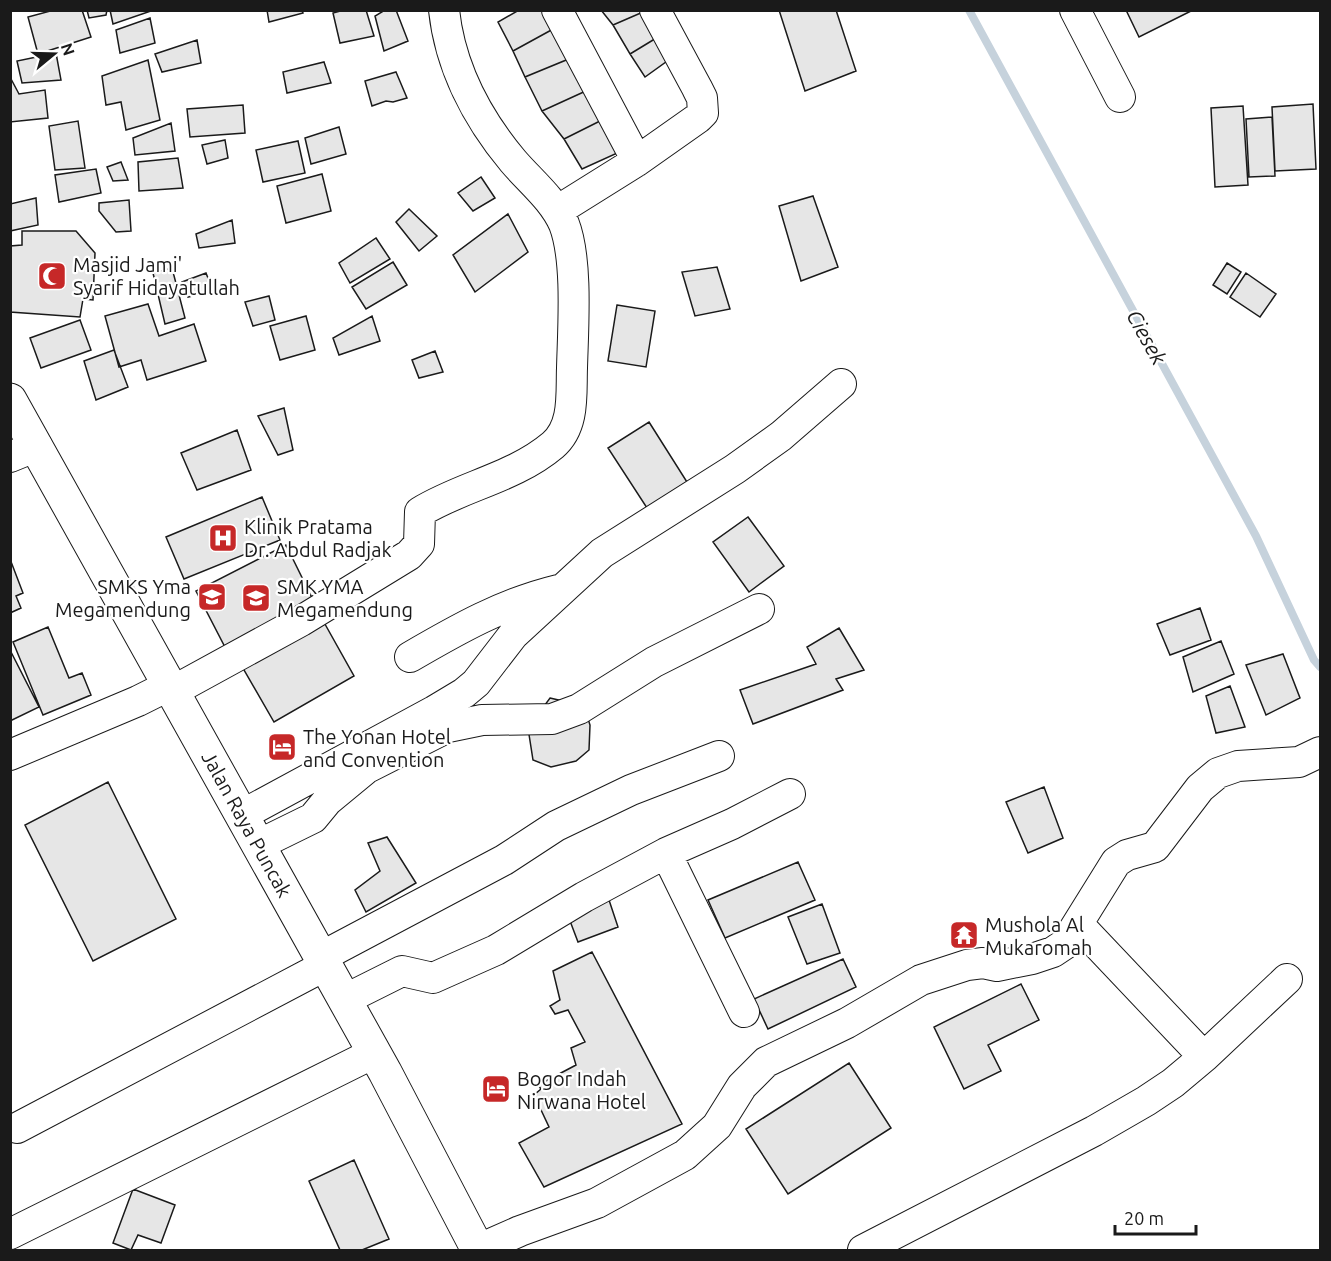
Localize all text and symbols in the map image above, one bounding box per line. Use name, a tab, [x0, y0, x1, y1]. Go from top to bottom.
north arrow	[24, 24, 84, 84]
text: N	[58, 41, 79, 58]
place label: Masjid Jami' Syarif Hidayatullah	[73, 253, 240, 299]
mosque icon: Masjid Jami' Syarif Hidayatullah	[36, 260, 68, 292]
water label: Ciesek	[1122, 305, 1172, 369]
place label: Klinik Pratama Dr. Abdul Radjak	[244, 515, 392, 561]
hospital icon: Klinik Pratama Dr. Abdul Radjak	[207, 522, 239, 554]
place label: SMKS Yma Megamendung	[55, 575, 191, 621]
place label: SMK YMA Megamendung	[277, 575, 413, 621]
school or university icon: SMKS Yma Megamendung	[196, 581, 228, 613]
school or university icon: SMK YMA Megamendung	[240, 582, 272, 614]
place label: The Yonan Hotel and Convention	[303, 725, 451, 771]
hotel icon: The Yonan Hotel and Convention	[266, 731, 298, 763]
street label: Jalan Raya Puncak	[197, 747, 297, 901]
place label: Mushola Al Mukaromah	[985, 913, 1092, 959]
temple icon: Mushola Al Mukaromah	[948, 919, 980, 951]
place label: Bogor Indah Nirwana Hotel	[517, 1067, 646, 1113]
hotel icon: Bogor Indah Nirwana Hotel	[480, 1073, 512, 1105]
scale bar	[1115, 1198, 1196, 1236]
text: 20 m	[1124, 1208, 1164, 1228]

